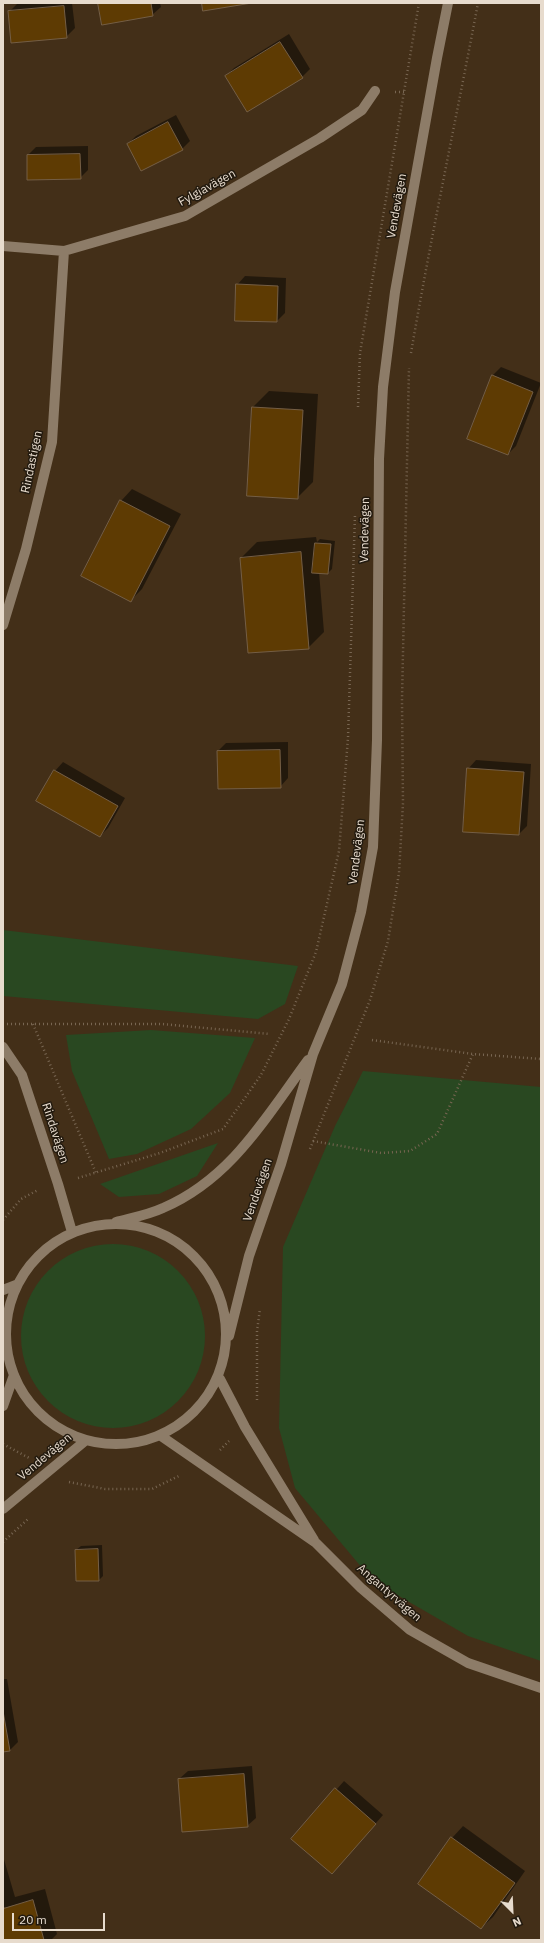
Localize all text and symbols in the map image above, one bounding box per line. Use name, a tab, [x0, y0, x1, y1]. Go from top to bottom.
street label: Fylgiavägen	[176, 166, 238, 210]
street label: Vendevägen	[384, 172, 410, 240]
street label: Rindastigen	[18, 429, 46, 495]
street label: Vendevägen	[357, 497, 373, 563]
street label: Vendevägen	[346, 819, 368, 885]
street label: Rindavägen	[38, 1101, 72, 1165]
street label: Vendevägen	[241, 1157, 275, 1223]
street label: Vendevägen	[15, 1430, 75, 1484]
street label: Angantyrvägen	[354, 1561, 424, 1625]
north arrow	[492, 1891, 532, 1931]
scale bar	[14, 1905, 107, 1931]
text: 20 m	[19, 1912, 47, 1927]
text: N	[510, 1914, 523, 1930]

